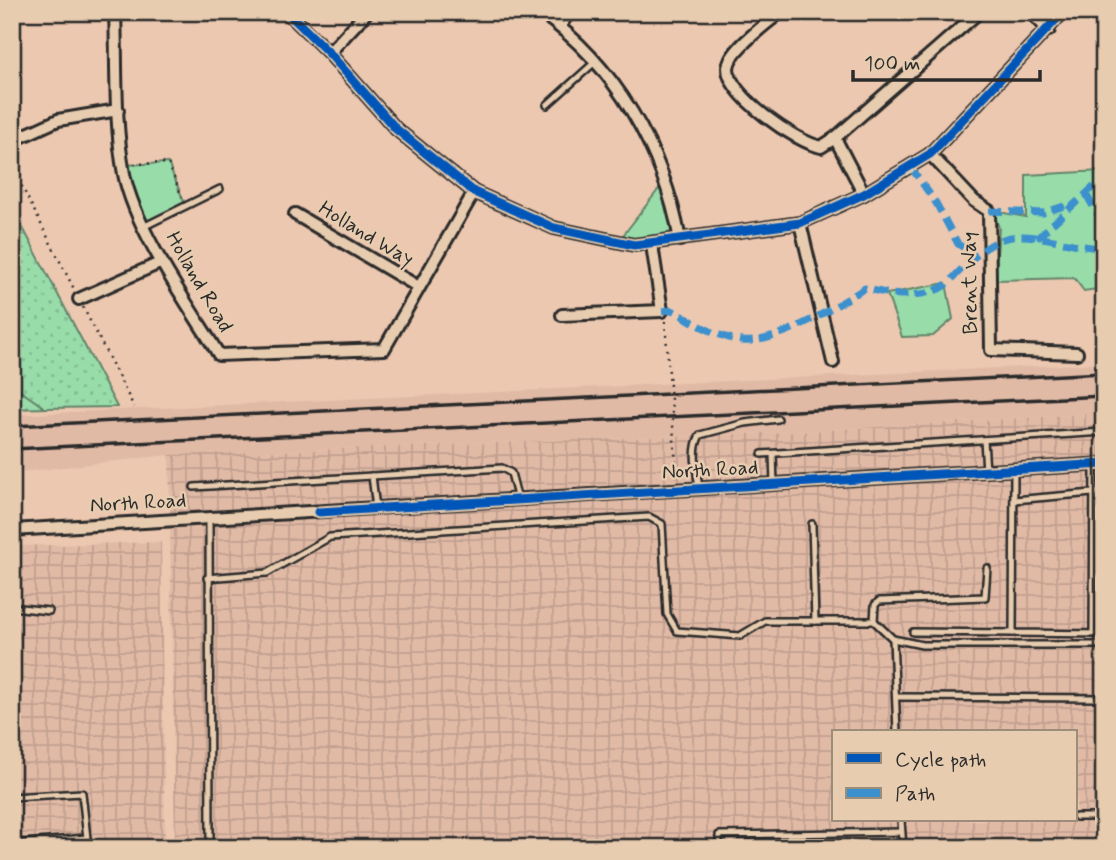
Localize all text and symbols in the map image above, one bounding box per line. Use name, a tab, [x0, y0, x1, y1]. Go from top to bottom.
scale bar	[853, 38, 1041, 82]
text: 100 m	[864, 50, 920, 78]
street label: Holland Way	[313, 195, 419, 273]
street label: Holland Road	[159, 226, 239, 338]
street label: Brent Way	[955, 231, 985, 335]
street label: North Road	[661, 453, 759, 487]
street label: North Road	[89, 486, 187, 520]
legend	[832, 730, 1078, 822]
text: Cycle path	[895, 746, 986, 774]
text: Path	[895, 780, 935, 808]

